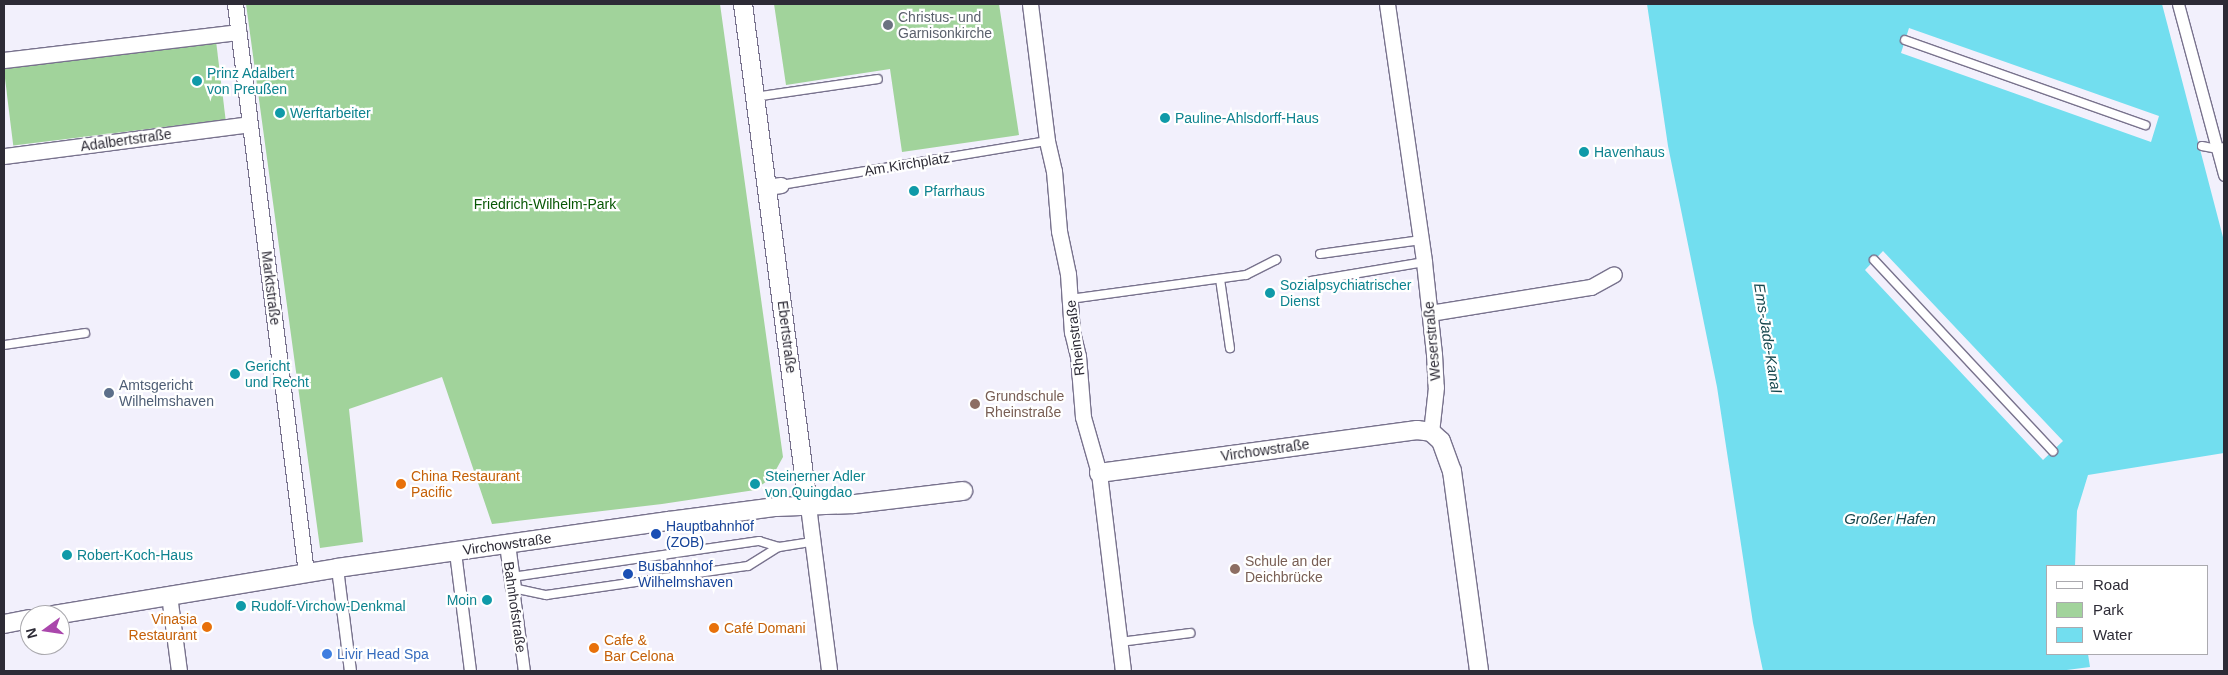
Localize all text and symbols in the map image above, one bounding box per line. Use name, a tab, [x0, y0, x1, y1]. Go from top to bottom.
place label: Christus- und Garnisonkirche	[898, 9, 992, 41]
marker: Christus- und Garnisonkirche	[882, 19, 894, 31]
place label: Prinz Adalbert von Preußen	[207, 65, 295, 98]
marker: Prinz Adalbert von Preußen	[191, 75, 203, 87]
place label: Werftarbeiter	[290, 105, 371, 121]
marker: Werftarbeiter	[274, 107, 286, 119]
place label: Pauline-Ahlsdorff-Haus	[1175, 110, 1319, 126]
marker: Pauline-Ahlsdorff-Haus	[1159, 112, 1171, 124]
street label: Adalbertstraße	[79, 125, 173, 155]
place label: Havenhaus	[1594, 144, 1665, 160]
marker: Havenhaus	[1578, 146, 1590, 158]
street label: Am Kirchplatz	[863, 149, 951, 179]
place label: Pfarrhaus	[924, 183, 985, 199]
marker: Pfarrhaus	[908, 185, 920, 197]
park label: Friedrich-Wilhelm-Park	[474, 196, 616, 212]
street label: Marktstraße	[258, 250, 284, 326]
place label: Sozialpsychiatrischer Dienst	[1280, 277, 1411, 310]
water label: Ems-Jade-Kanal	[1750, 282, 1786, 394]
marker: Sozialpsychiatrischer Dienst	[1264, 287, 1276, 299]
street label: Rheinstraße	[1062, 299, 1088, 377]
street label: Ebertstraße	[774, 300, 800, 374]
street label: Weserstraße	[1420, 300, 1444, 382]
place label: Gericht und Recht	[245, 358, 309, 391]
marker: Gericht und Recht	[229, 368, 241, 380]
place label: Amtsgericht Wilhelmshaven	[119, 377, 214, 410]
marker: Amtsgericht Wilhelmshaven	[103, 387, 115, 399]
place label: Grundschule Rheinstraße	[985, 388, 1064, 421]
marker: Grundschule Rheinstraße	[969, 398, 981, 410]
street label: Virchowstraße	[1220, 435, 1310, 465]
place label: China Restaurant Pacific	[411, 468, 520, 501]
place label: Steinerner Adler von Quingdao	[765, 468, 866, 501]
marker: China Restaurant Pacific	[395, 478, 407, 490]
marker: Steinerner Adler von Quingdao	[749, 478, 761, 490]
water label: Großer Hafen	[1844, 510, 1936, 528]
place label: Hauptbahnhof (ZOB)	[666, 518, 754, 550]
marker: Hauptbahnhof (ZOB)	[650, 528, 662, 540]
street label: Virchowstraße	[462, 529, 552, 559]
place label: Robert-Koch-Haus	[77, 547, 193, 563]
marker: Robert-Koch-Haus	[61, 549, 73, 561]
place label: Schule an der Deichbrücke	[1245, 553, 1331, 586]
place label: Busbahnhof Wilhelmshaven	[638, 558, 733, 590]
street label: Bahnhofstraße	[500, 560, 530, 654]
marker: Schule an der Deichbrücke	[1229, 563, 1241, 575]
legend	[2046, 565, 2208, 655]
marker: Busbahnhof Wilhelmshaven	[622, 568, 634, 580]
text: Road	[2093, 576, 2129, 593]
place label: Moin	[447, 592, 477, 608]
marker: Moin	[481, 594, 493, 606]
place label: Rudolf-Virchow-Denkmal	[251, 598, 406, 614]
marker: Rudolf-Virchow-Denkmal	[235, 600, 247, 612]
text: Park	[2093, 601, 2124, 618]
north arrow	[20, 605, 70, 655]
place label: Vinasia Restaurant	[129, 611, 197, 644]
place label: Café Domani	[724, 620, 806, 636]
marker: Vinasia Restaurant	[201, 621, 213, 633]
marker: Café Domani	[708, 622, 720, 634]
text: Water	[2093, 626, 2132, 643]
text: N	[22, 627, 40, 640]
place label: Cafe & Bar Celona	[604, 632, 674, 664]
marker: Cafe & Bar Celona	[588, 642, 600, 654]
place label: Livir Head Spa	[337, 646, 429, 662]
marker: Livir Head Spa	[321, 648, 333, 660]

